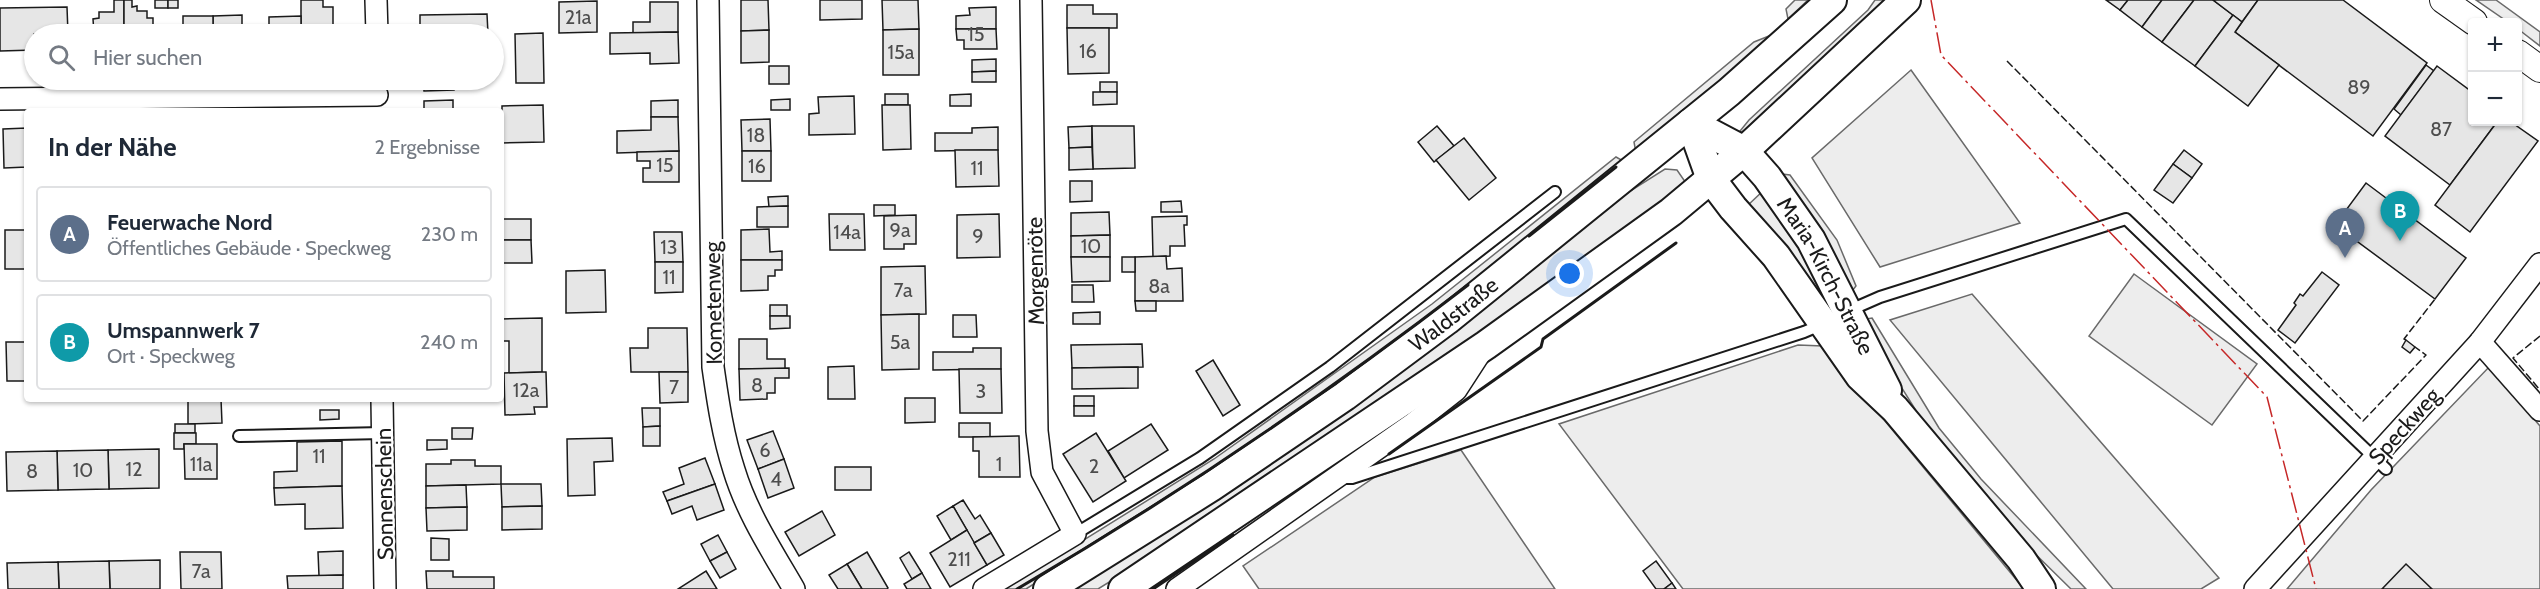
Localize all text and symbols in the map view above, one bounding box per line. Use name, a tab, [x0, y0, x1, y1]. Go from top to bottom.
house number: 21a	[565, 5, 592, 29]
map controls	[2468, 18, 2522, 126]
button: +	[2468, 18, 2522, 72]
house number: 15	[967, 22, 985, 46]
search box	[24, 24, 504, 90]
house number: 16	[1079, 39, 1097, 63]
house number: 15a	[888, 40, 915, 64]
icon: search	[45, 41, 78, 74]
text: Hier suchen	[93, 44, 202, 71]
button: −	[2468, 72, 2522, 126]
house number: 89	[2347, 75, 2371, 99]
house number: 87	[2430, 117, 2452, 141]
house number: 18	[747, 123, 765, 147]
text: In der Nähe	[48, 131, 177, 163]
text: 2 Ergebnisse	[374, 135, 480, 159]
house number: 15	[656, 153, 674, 177]
house number: 16	[748, 154, 766, 178]
house number: 11	[970, 156, 984, 180]
street label: Maria-Kirch-Straße	[1771, 192, 1880, 359]
pin: B	[2380, 192, 2420, 241]
pin: A	[2326, 208, 2364, 258]
text: Feuerwache Nord	[107, 209, 273, 236]
street label: Morgenröte	[1021, 217, 1050, 325]
house number: 9a	[890, 218, 911, 242]
house number: 14a	[833, 220, 861, 244]
text: A	[63, 222, 76, 246]
text: 230 m	[421, 222, 478, 246]
house number: 9	[972, 224, 984, 248]
house number: 10	[1081, 234, 1101, 258]
house number: 13	[660, 235, 678, 259]
text: Öffentliches Gebäude · Speckweg	[107, 236, 391, 260]
street label: Kometenweg	[699, 240, 728, 365]
your location	[1555, 259, 1584, 288]
house number: 11	[662, 265, 676, 289]
street label: Waldstraße	[1404, 271, 1503, 358]
house number: 8a	[1148, 274, 1170, 298]
house number: 7a	[894, 278, 913, 302]
text: Umspannwerk 7	[107, 317, 260, 344]
text: B	[63, 330, 76, 354]
text: 240 m	[420, 330, 478, 354]
house number: 5a	[890, 330, 911, 354]
text: Ort · Speckweg	[107, 344, 235, 368]
house number: 8	[751, 373, 763, 397]
house number: 7	[669, 375, 679, 399]
house number: 12a	[513, 378, 540, 402]
house number: 3	[976, 379, 986, 403]
street label: Speckweg	[2363, 382, 2447, 470]
street label: Sonnenschein	[370, 428, 399, 560]
house number: 6	[759, 438, 771, 462]
house number: 11	[312, 444, 326, 468]
house number: 11a	[190, 452, 213, 476]
house number: 1	[996, 452, 1002, 476]
house number: 2	[1089, 454, 1099, 478]
house number: 12	[126, 457, 143, 481]
house number: 10	[73, 458, 93, 482]
house number: 8	[26, 459, 38, 483]
house number: 4	[770, 467, 782, 491]
house number: 211	[947, 547, 971, 571]
house number: 7a	[192, 559, 211, 583]

